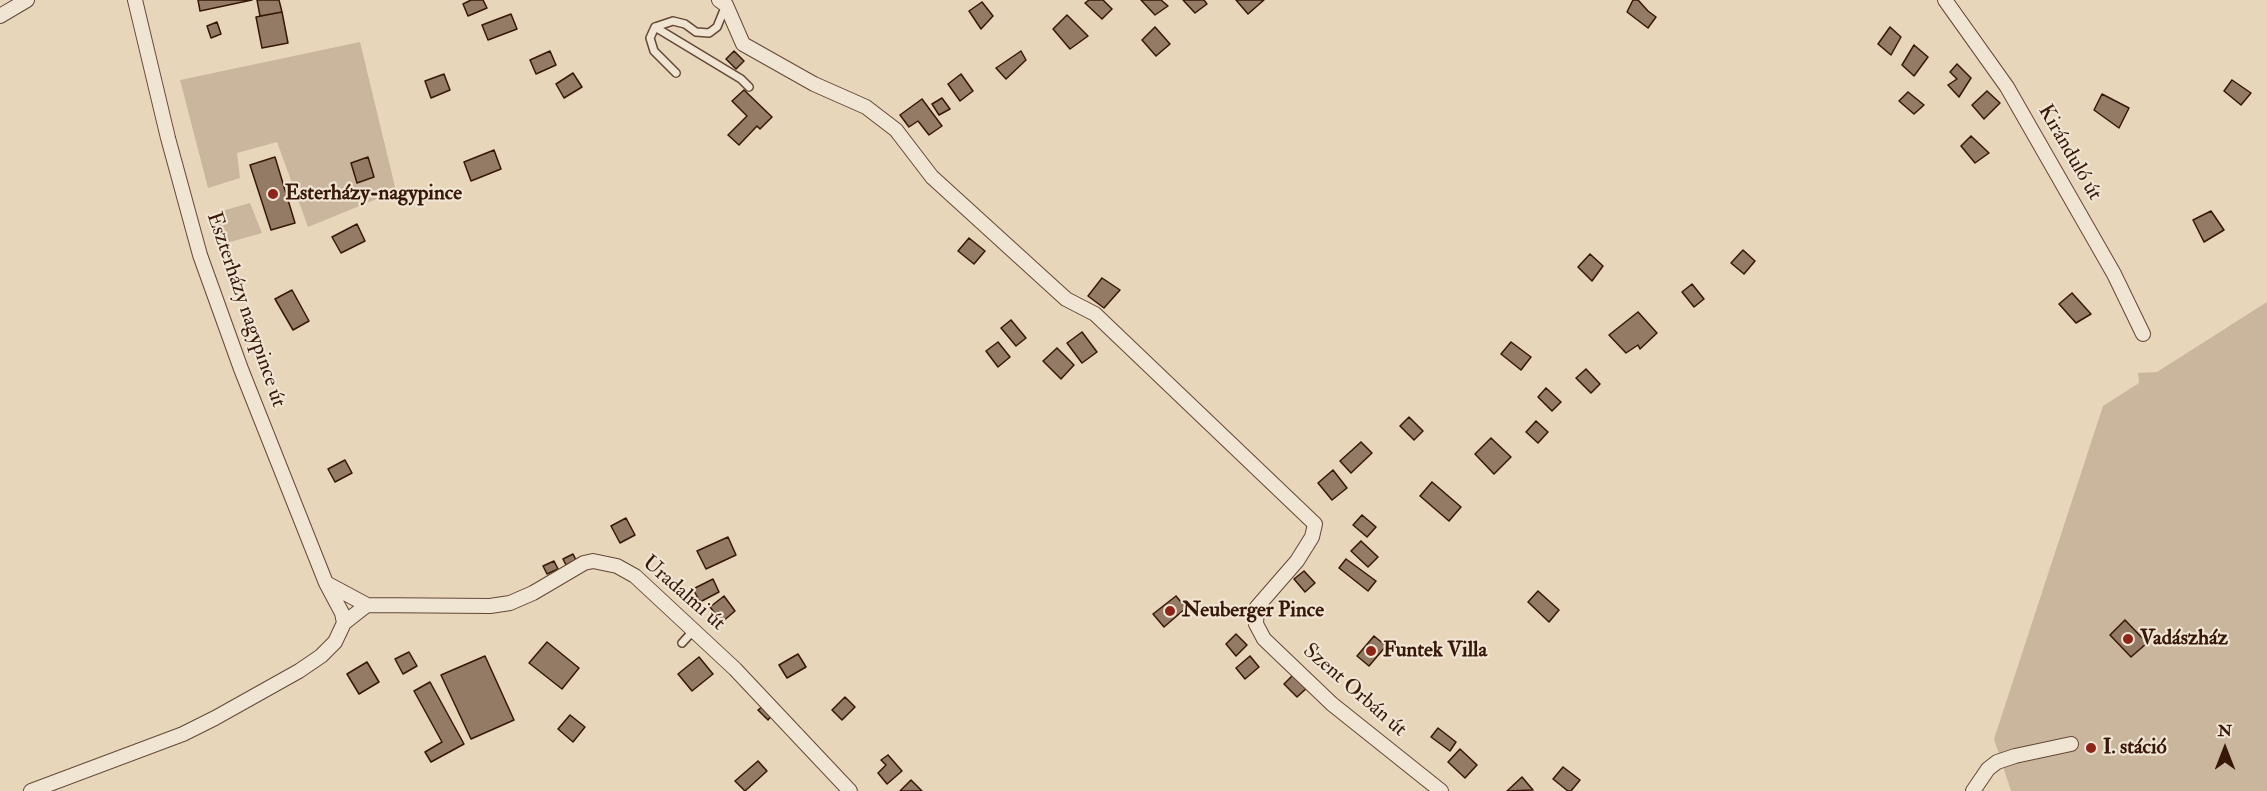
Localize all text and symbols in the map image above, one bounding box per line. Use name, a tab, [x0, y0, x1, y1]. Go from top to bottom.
street label: Kiránduló út	[2032, 101, 2106, 205]
place label: Esterházy-nagypince	[285, 181, 462, 207]
marker: Esterházy-nagypince	[266, 187, 280, 201]
street label: Eszterházy nagypince út	[200, 209, 290, 411]
street label: Uradalmi út	[636, 551, 730, 637]
place label: Neuberger Pince	[1182, 598, 1324, 624]
marker: Neuberger Pince	[1163, 604, 1177, 618]
place label: Vadászház	[2140, 626, 2228, 652]
marker: Vadászház	[2121, 632, 2135, 646]
place label: Funtek Villa	[1383, 638, 1487, 664]
street label: Szent Orbán út	[1297, 639, 1411, 743]
marker: Funtek Villa	[1364, 644, 1378, 658]
north arrow	[2195, 719, 2255, 779]
text: N	[2218, 721, 2232, 741]
place label: I. stáció	[2103, 735, 2167, 761]
marker: I. stáció	[2084, 741, 2098, 755]

